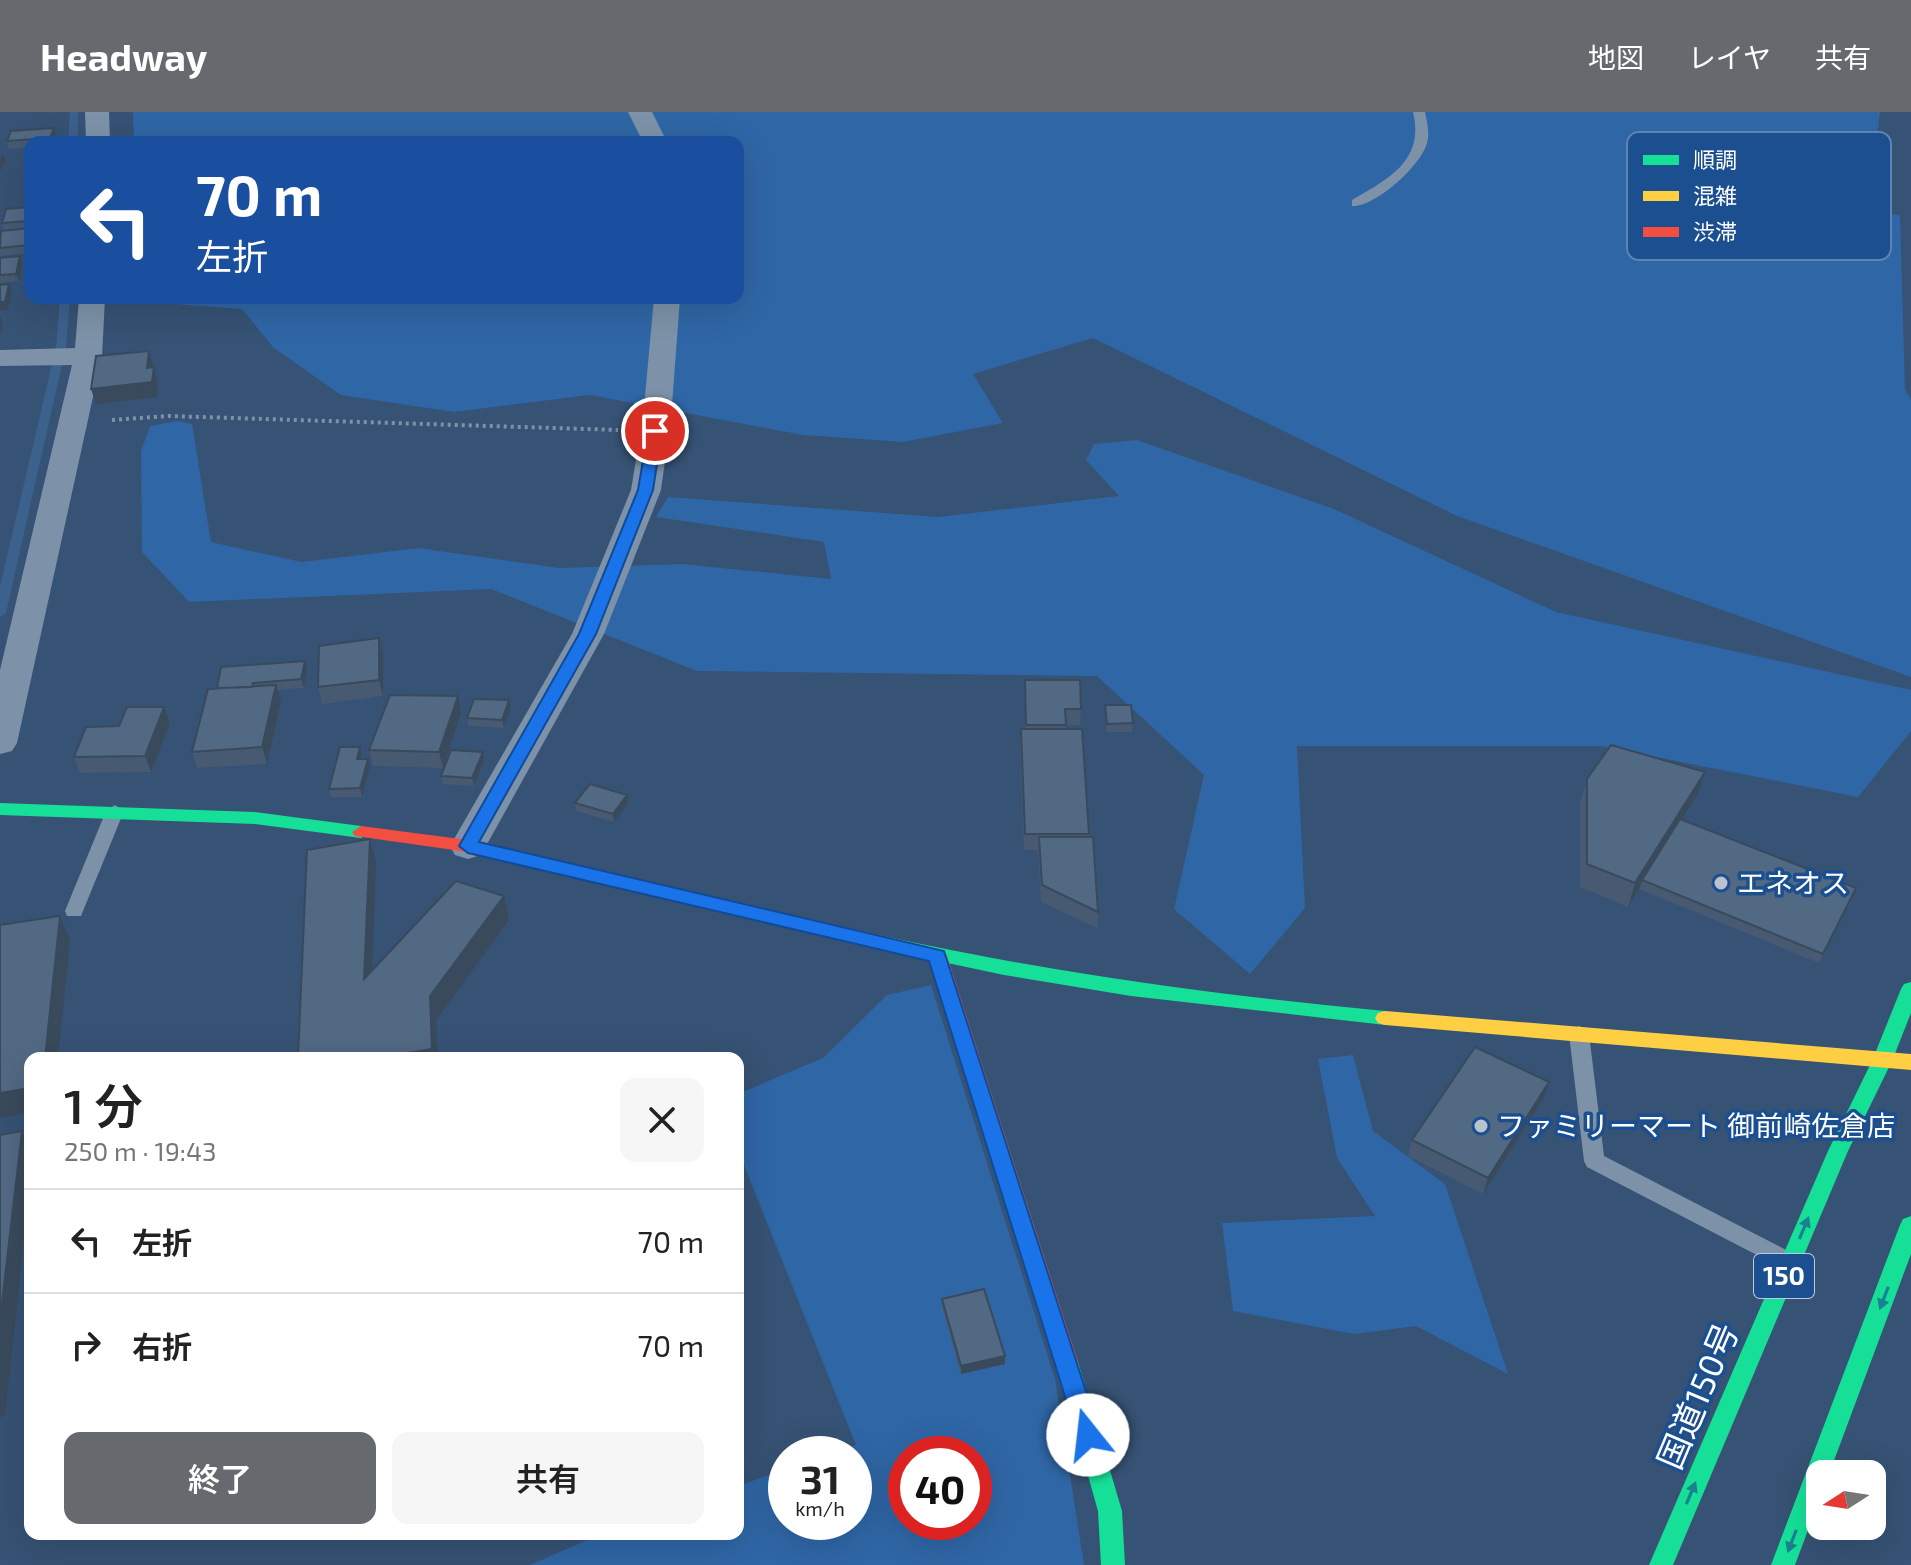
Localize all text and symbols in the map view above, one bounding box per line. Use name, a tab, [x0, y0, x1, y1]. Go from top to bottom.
text: Headway	[40, 33, 207, 79]
text: 地図	[1588, 40, 1644, 74]
text: レイヤ	[1688, 40, 1771, 74]
text: 共有	[1815, 40, 1871, 74]
legend	[1627, 132, 1891, 260]
text: 順調	[1693, 146, 1737, 172]
text: 70 m	[196, 160, 322, 227]
icon: left	[64, 168, 168, 272]
text: 混雑	[1693, 182, 1737, 208]
text: 渋滞	[1693, 218, 1737, 244]
text: 左折	[196, 234, 268, 277]
pin	[621, 397, 689, 465]
icon: arrive	[633, 409, 677, 453]
place label: エネオス	[1737, 865, 1849, 899]
marker: エネオス	[1712, 874, 1730, 892]
text: 1 分	[64, 1076, 143, 1134]
button: close	[620, 1078, 704, 1162]
place label: ファミリーマート 御前崎佐倉店	[1497, 1108, 1895, 1142]
marker: ファミリーマート 御前崎佐倉店	[1472, 1117, 1490, 1135]
text: 250 m · 19:43	[64, 1135, 216, 1166]
one-way arrow	[1798, 1216, 1811, 1240]
icon: left	[64, 1219, 108, 1263]
text: 70 m	[638, 1223, 704, 1259]
text: 左折	[132, 1224, 192, 1260]
road number: 150	[1754, 1254, 1814, 1298]
one-way arrow	[1877, 1286, 1889, 1310]
street label: 国道150号	[1648, 1316, 1746, 1474]
icon: right	[64, 1323, 108, 1367]
text: 70 m	[638, 1327, 704, 1363]
text: 右折	[132, 1328, 192, 1364]
position arrow	[1046, 1393, 1130, 1477]
button: 終了	[64, 1432, 376, 1524]
button: 共有	[392, 1432, 704, 1524]
speed limit sign: 40	[888, 1436, 992, 1540]
text: 31	[800, 1454, 840, 1502]
north arrow	[1806, 1460, 1886, 1540]
map controls	[1806, 1460, 1886, 1540]
one-way arrow	[1684, 1481, 1697, 1505]
text: km/h	[795, 1496, 845, 1520]
one-way arrow	[1785, 1529, 1798, 1553]

